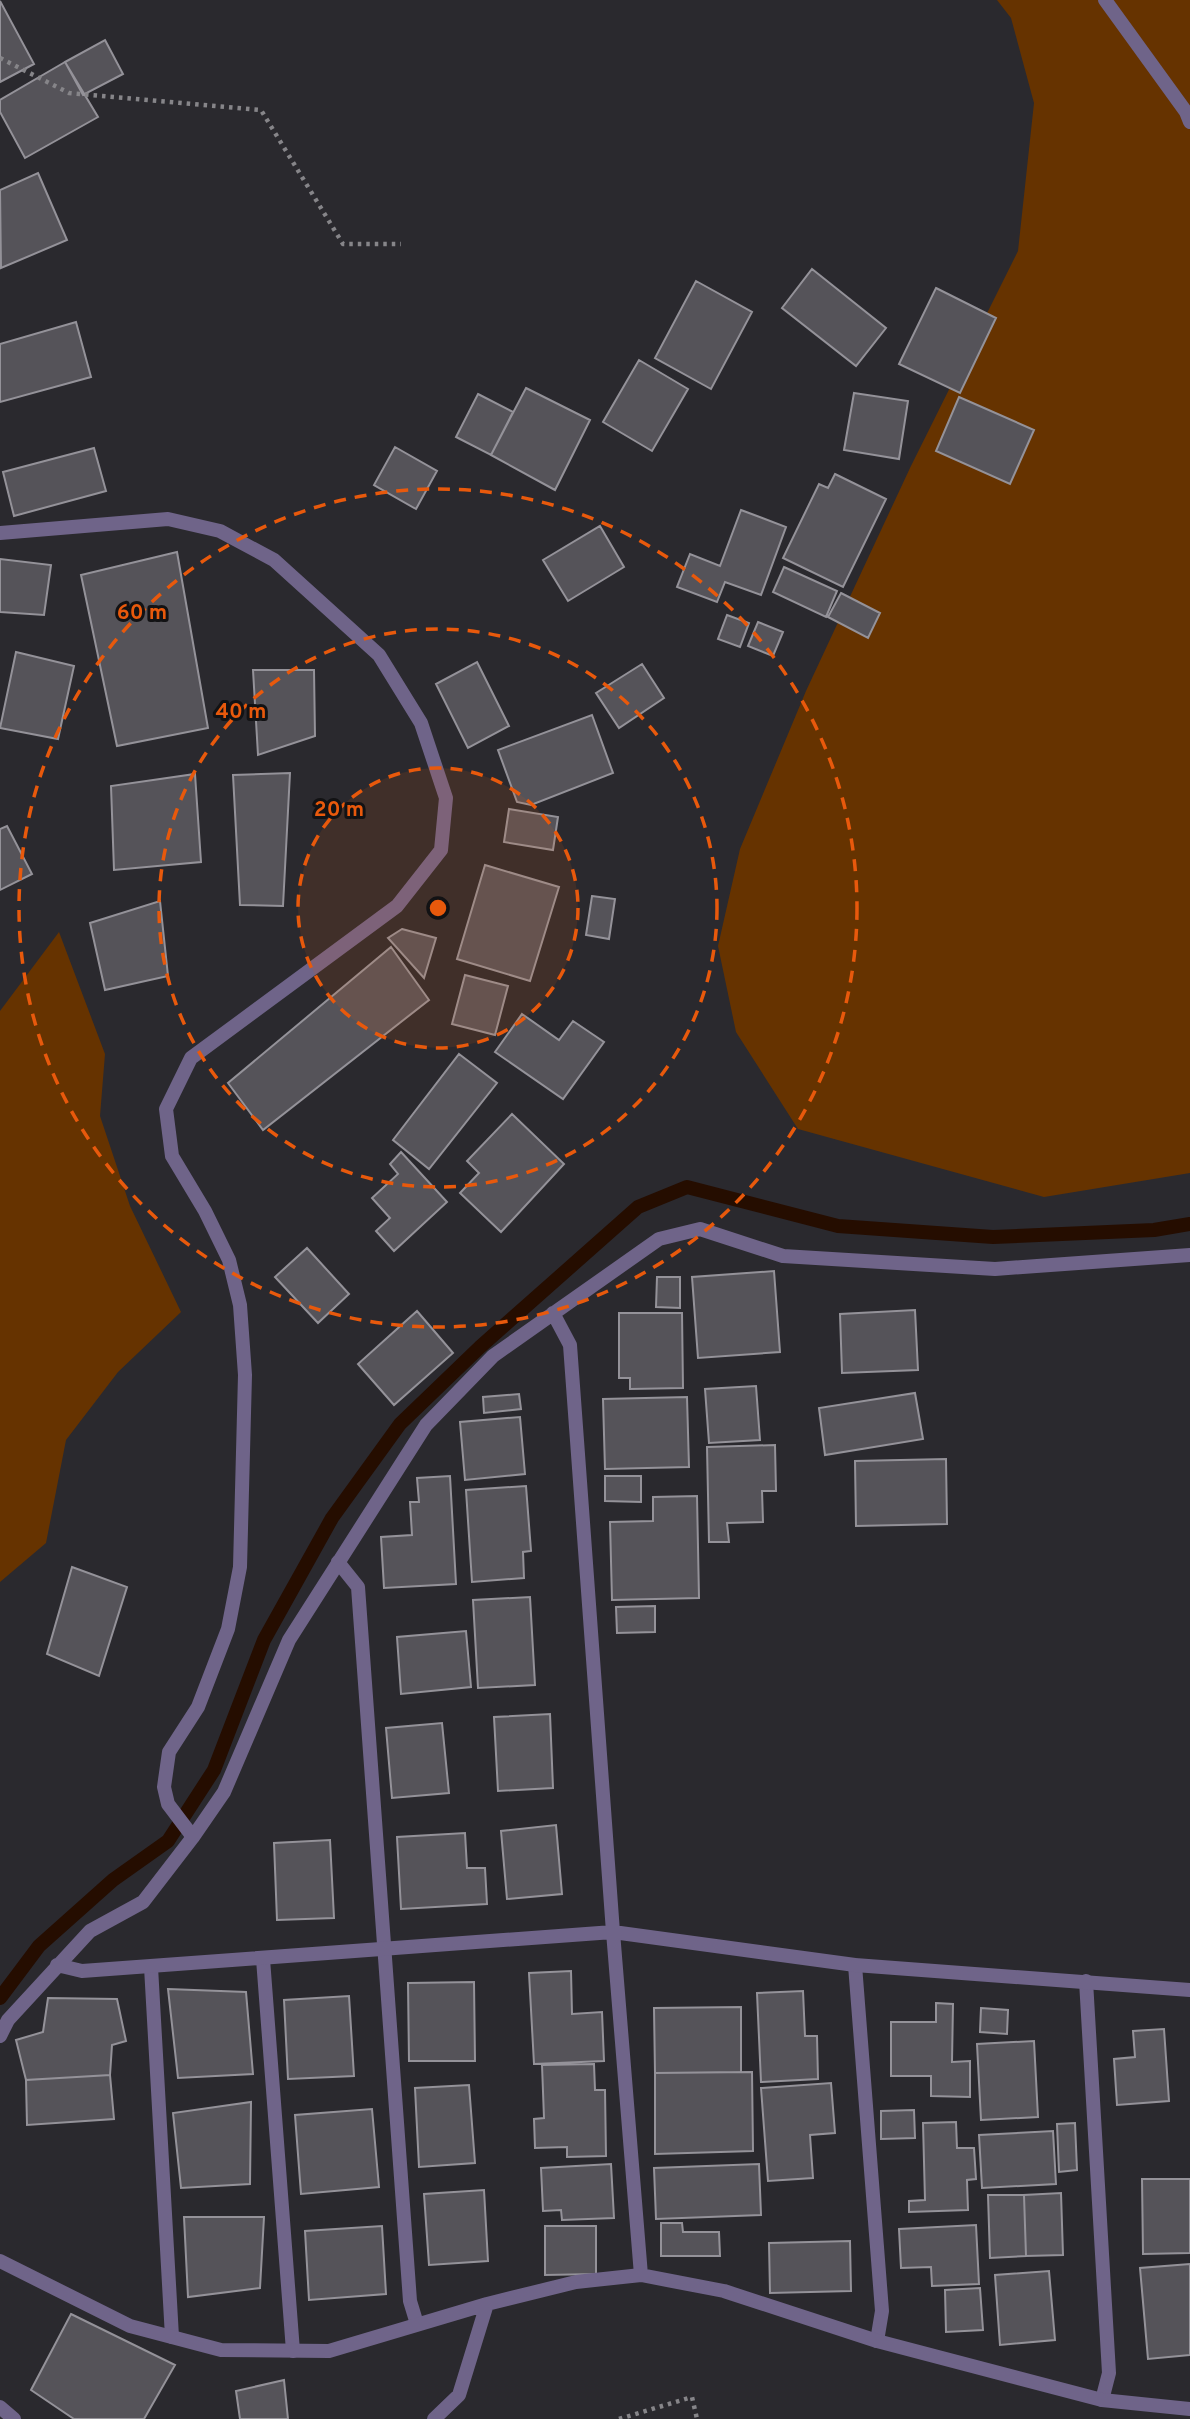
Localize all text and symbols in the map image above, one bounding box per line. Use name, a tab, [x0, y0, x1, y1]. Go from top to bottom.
text: 60 m	[117, 600, 167, 627]
text: 40 m	[216, 699, 266, 726]
text: 20 m	[314, 797, 364, 824]
centre of rings	[426, 896, 450, 920]

